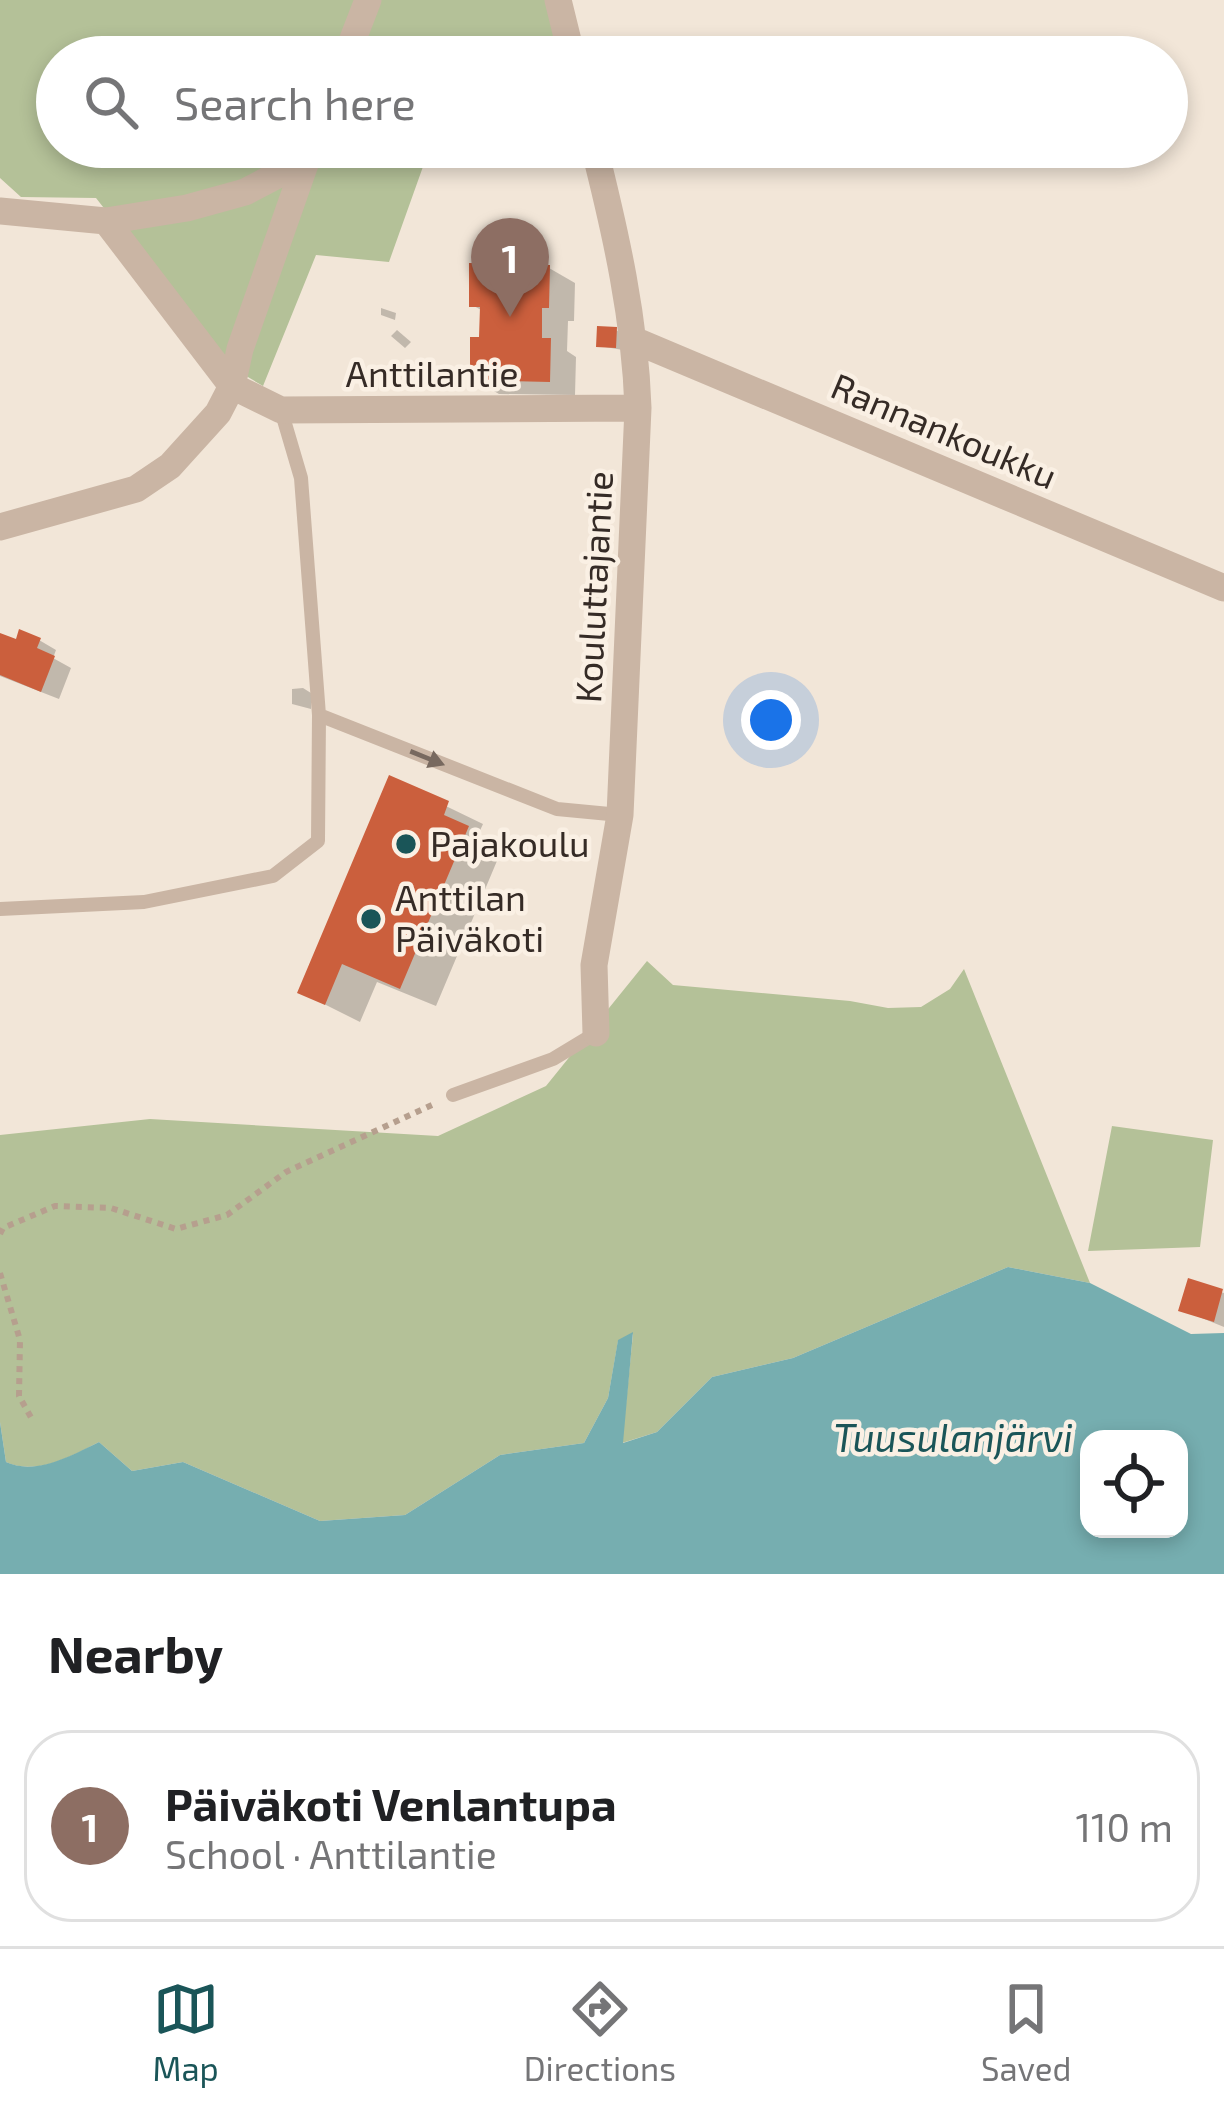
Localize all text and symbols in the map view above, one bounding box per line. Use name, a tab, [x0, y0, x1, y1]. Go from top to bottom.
search box	[36, 36, 1188, 168]
icon: search	[78, 69, 144, 135]
text: Search here	[174, 75, 416, 129]
pin: 1	[471, 218, 549, 317]
street label: Anttilantie	[345, 351, 519, 394]
street label: Rannankoukku	[826, 363, 1064, 496]
street label: Kouluttajantie	[565, 470, 620, 704]
your location	[741, 690, 801, 750]
one-way arrow	[410, 749, 446, 768]
place label: Pajakoulu	[430, 821, 590, 864]
marker: Pajakoulu	[393, 831, 419, 857]
place label: Anttilan Päiväkoti	[395, 875, 544, 959]
marker: Anttilan Päiväkoti	[358, 906, 384, 932]
water label: Tuusulanjärvi	[833, 1413, 1073, 1460]
map controls	[1080, 1430, 1188, 1538]
button: locate	[1080, 1430, 1188, 1538]
text: Nearby	[48, 1622, 223, 1683]
text: Päiväkoti Venlantupa	[165, 1776, 617, 1830]
text: 1	[82, 1803, 98, 1850]
text: 110 m	[1076, 1803, 1173, 1850]
text: School · Anttilantie	[165, 1830, 497, 1877]
tab: Map	[153, 1976, 219, 2088]
tab: Directions	[524, 1976, 676, 2088]
tab: Saved	[981, 1976, 1071, 2088]

